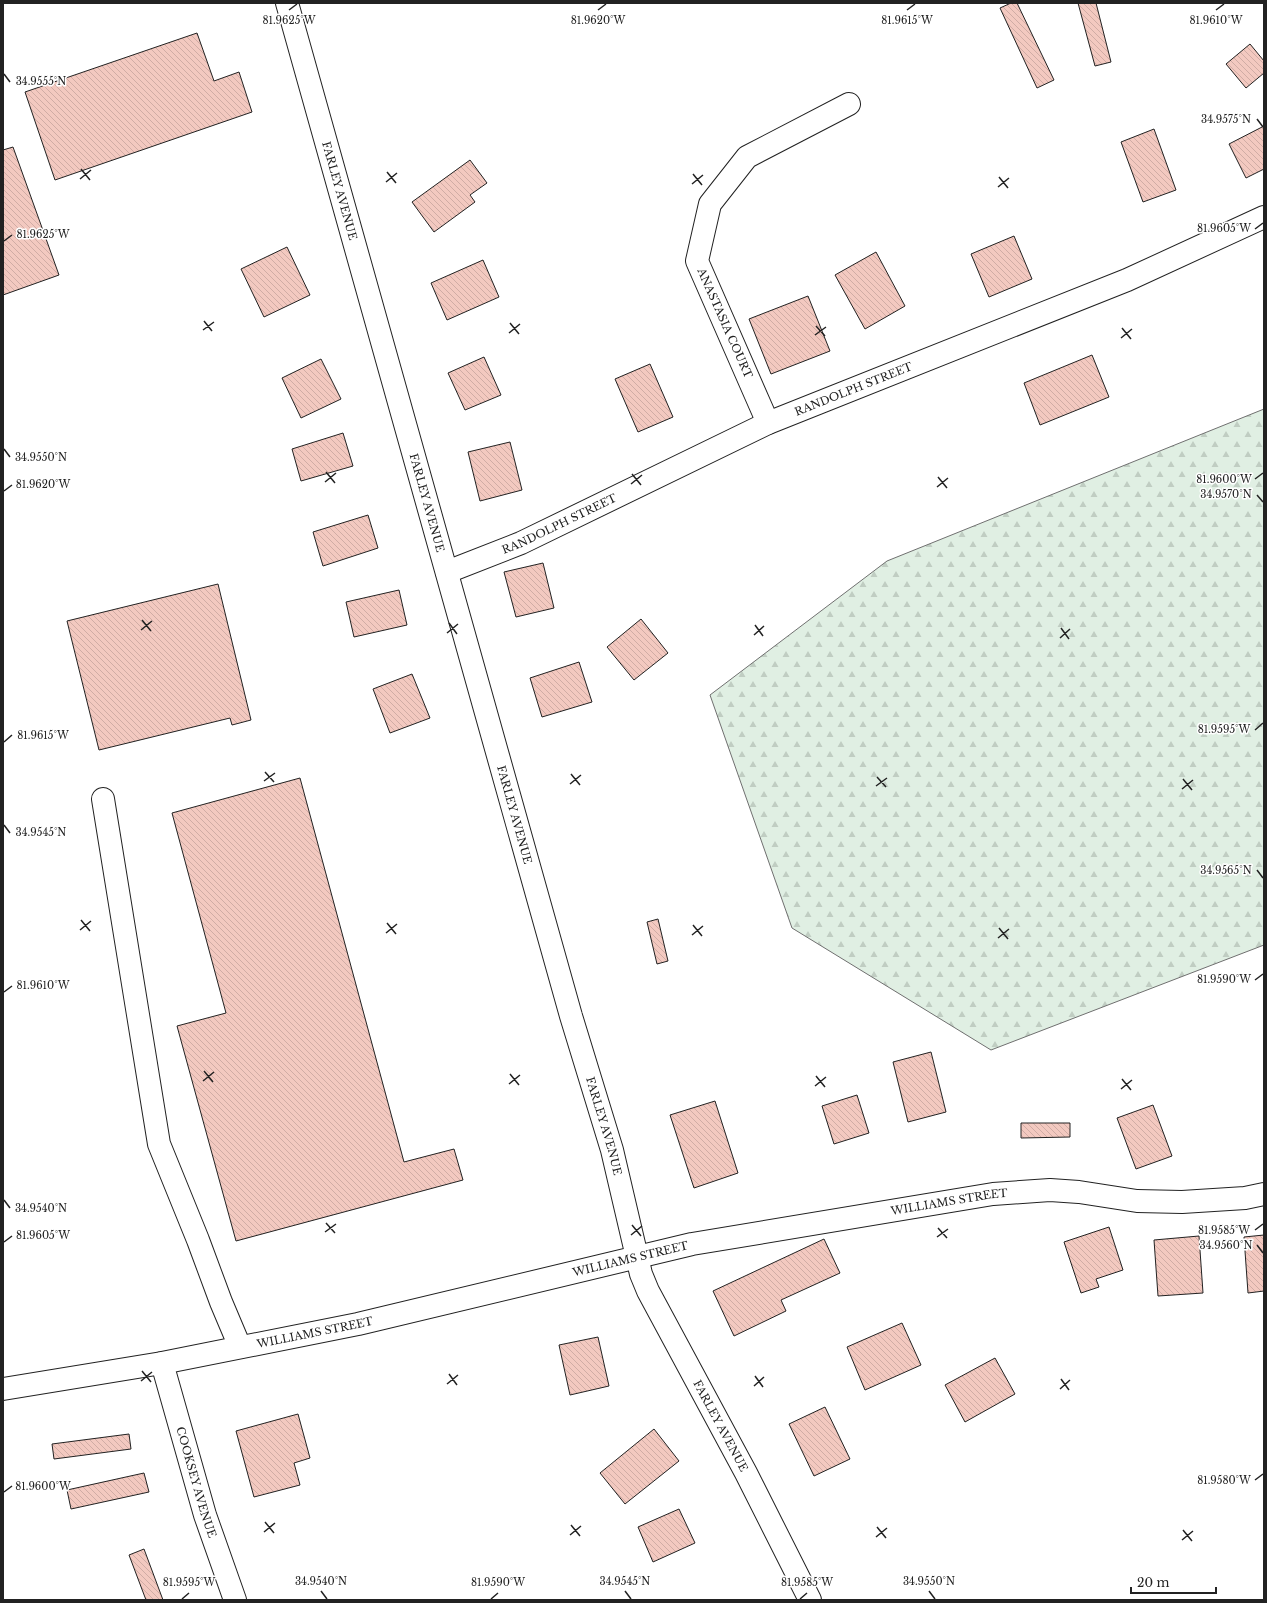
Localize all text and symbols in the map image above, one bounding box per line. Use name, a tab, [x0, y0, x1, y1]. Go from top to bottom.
text: 81.9625°W	[262, 14, 316, 27]
text: 81.9620°W	[571, 14, 626, 27]
text: 81.9615°W	[881, 14, 933, 27]
text: 81.9610°W	[1190, 14, 1243, 27]
text: 34.9555°N	[16, 75, 66, 88]
text: 34.9575°N	[1201, 113, 1251, 126]
street label: FARLEY AVENUE	[319, 140, 360, 242]
text: 81.9605°W	[1197, 222, 1251, 235]
text: 81.9625°W	[16, 228, 70, 241]
street label: ANASTASIA COURT	[694, 265, 756, 380]
street label: RANDOLPH STREET	[793, 359, 914, 419]
text: 34.9550°N	[15, 451, 67, 464]
street label: FARLEY AVENUE	[407, 452, 448, 554]
text: 81.9600°W	[1196, 473, 1252, 486]
text: 81.9620°W	[16, 478, 71, 491]
text: 34.9570°N	[1200, 488, 1252, 501]
street label: RANDOLPH STREET	[500, 491, 619, 557]
text: 81.9595°W	[1198, 723, 1251, 736]
text: 81.9615°W	[17, 729, 69, 742]
street label: FARLEY AVENUE	[494, 764, 535, 866]
text: 34.9545°N	[16, 826, 66, 839]
text: 34.9565°N	[1200, 864, 1252, 877]
text: 81.9590°W	[1197, 973, 1251, 986]
text: 81.9610°W	[17, 979, 70, 992]
street label: FARLEY AVENUE	[583, 1075, 625, 1177]
street label: WILLIAMS STREET	[889, 1186, 1008, 1218]
text: 34.9540°N	[15, 1202, 67, 1215]
text: 81.9585°W	[1198, 1224, 1250, 1237]
text: 81.9605°W	[16, 1229, 70, 1242]
street label: WILLIAMS STREET	[570, 1238, 690, 1280]
text: 34.9560°N	[1200, 1239, 1252, 1252]
street label: WILLIAMS STREET	[255, 1314, 375, 1351]
street label: FARLEY AVENUE	[690, 1378, 751, 1474]
street label: COOKSEY AVENUE	[173, 1425, 219, 1540]
text: 81.9580°W	[1197, 1474, 1251, 1487]
text: 81.9600°W	[15, 1480, 71, 1493]
scale bar	[1131, 1569, 1216, 1595]
text: 34.9540°N	[295, 1575, 347, 1588]
text: 34.9545°N	[600, 1575, 650, 1588]
text: 34.9550°N	[903, 1575, 955, 1588]
text: 20 m	[1137, 1575, 1169, 1590]
text: 81.9595°W	[163, 1576, 216, 1589]
text: 81.9590°W	[471, 1576, 525, 1589]
text: 81.9585°W	[781, 1576, 833, 1589]

